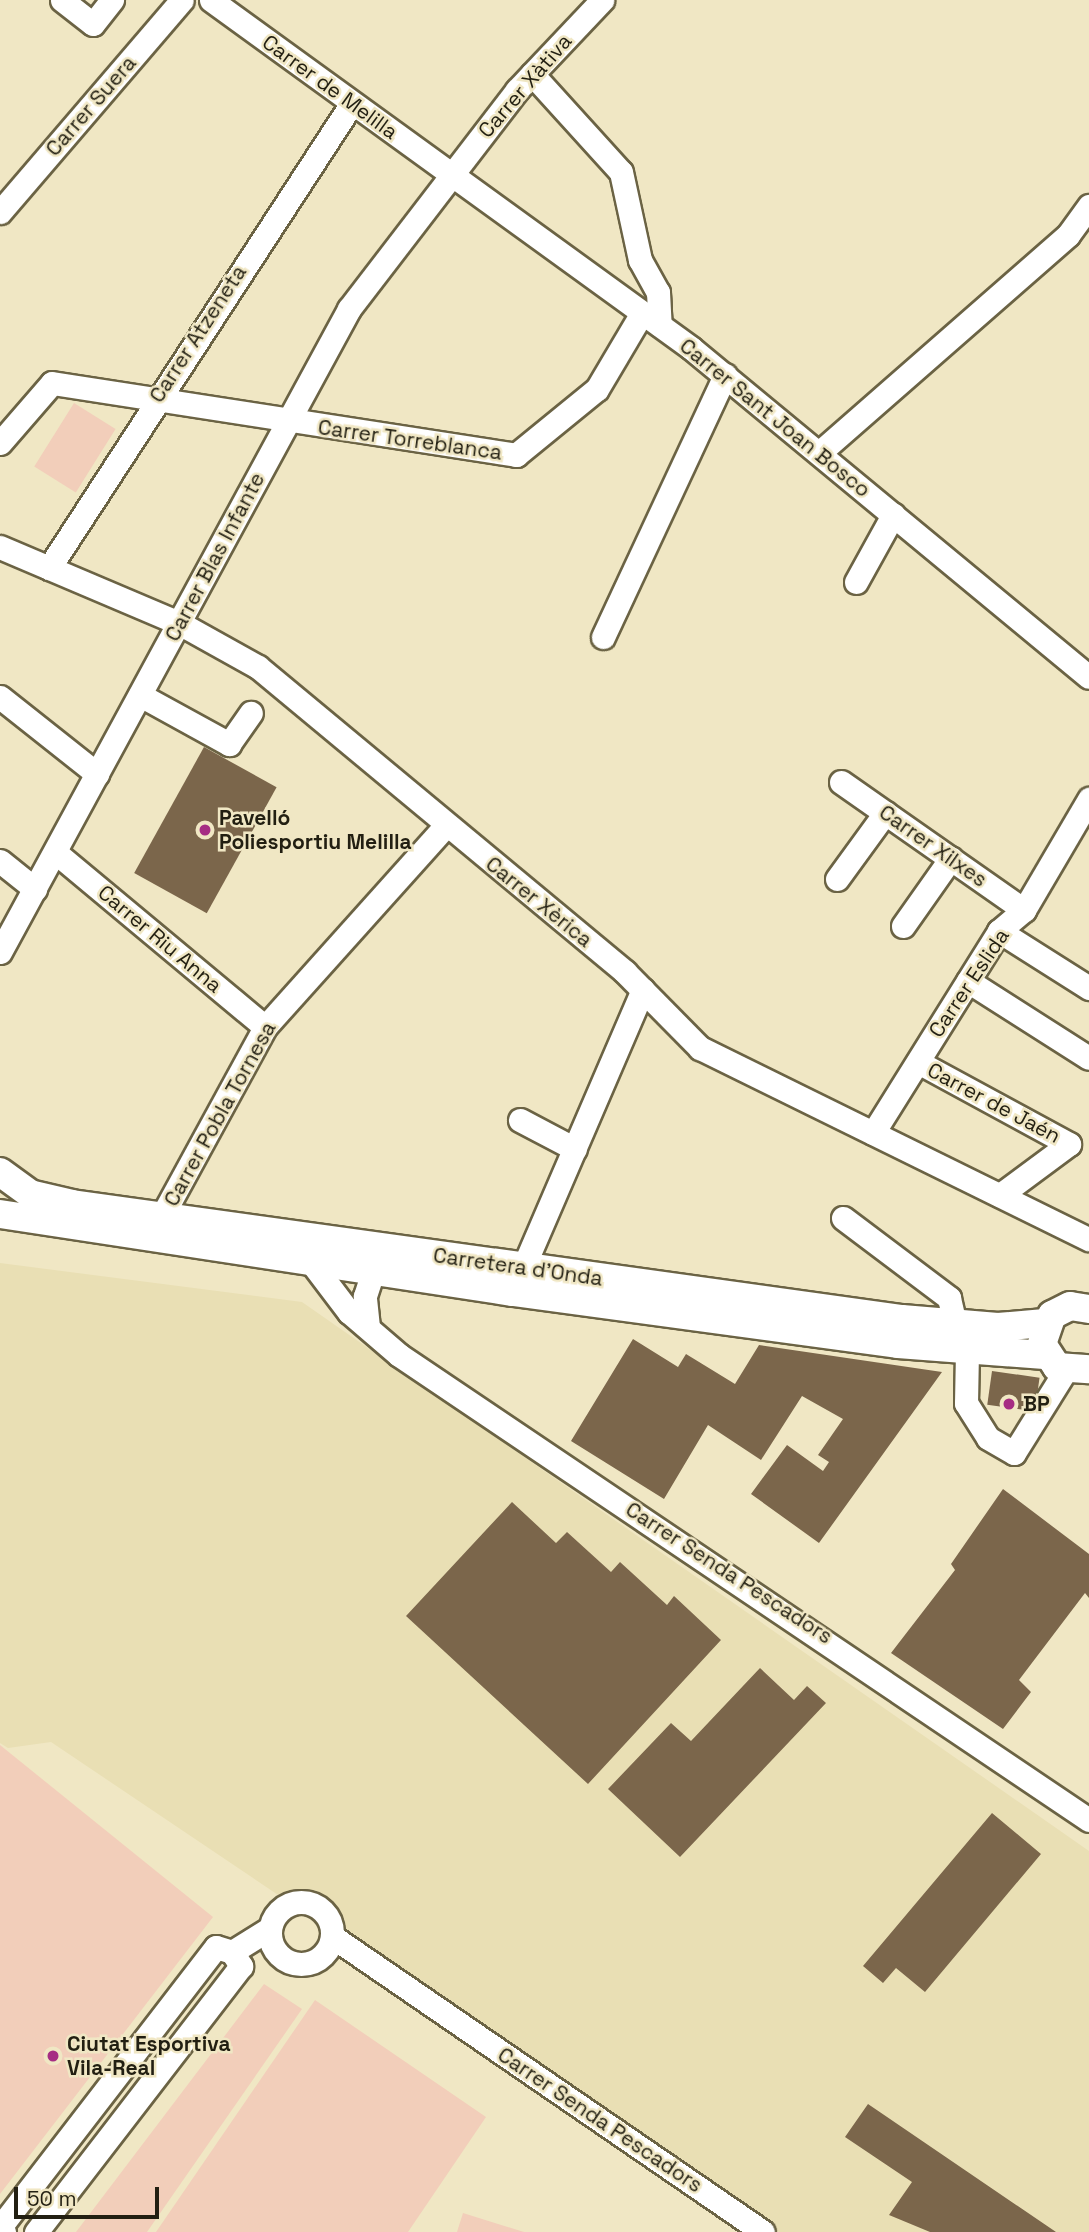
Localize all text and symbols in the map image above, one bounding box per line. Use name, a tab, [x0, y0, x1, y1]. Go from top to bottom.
street label: Carrer de Melilla	[257, 29, 403, 145]
street label: Carrer Xàtiva	[473, 29, 577, 143]
street label: Carrer Suera	[41, 51, 141, 161]
street label: Carrer Atzeneta	[144, 261, 252, 407]
street label: Carrer Sant Joan Bosco	[675, 333, 875, 503]
street label: Carrer Torreblanca	[316, 415, 504, 465]
street label: Carrer Blas Infante	[160, 468, 270, 646]
street label: Carrer Xilxes	[874, 800, 992, 892]
place label: Pavelló Poliesportiu Melilla	[219, 805, 412, 855]
marker: Pavelló Poliesportiu Melilla	[197, 822, 213, 838]
street label: Carrer Xèrica	[481, 851, 597, 953]
street label: Carrer Riu Anna	[93, 880, 227, 998]
street label: Carrer Eslida	[923, 924, 1015, 1042]
street label: Carrer Pobla Tornesa	[159, 1017, 281, 1211]
street label: Carrer de Jaén	[923, 1057, 1065, 1149]
street label: Carretera d'Onda	[432, 1243, 604, 1291]
place label: BP	[1023, 1391, 1050, 1417]
marker: BP	[1001, 1396, 1017, 1412]
street label: Carrer Senda Pescadors	[621, 1497, 837, 1649]
place label: Ciutat Esportiva Vila-Real	[67, 2031, 231, 2081]
street label: Carrer Senda Pescadors	[493, 2042, 707, 2198]
marker: Ciutat Esportiva Vila-Real	[45, 2048, 61, 2064]
scale bar	[18, 2172, 163, 2216]
text: 50 m	[27, 2185, 77, 2212]

